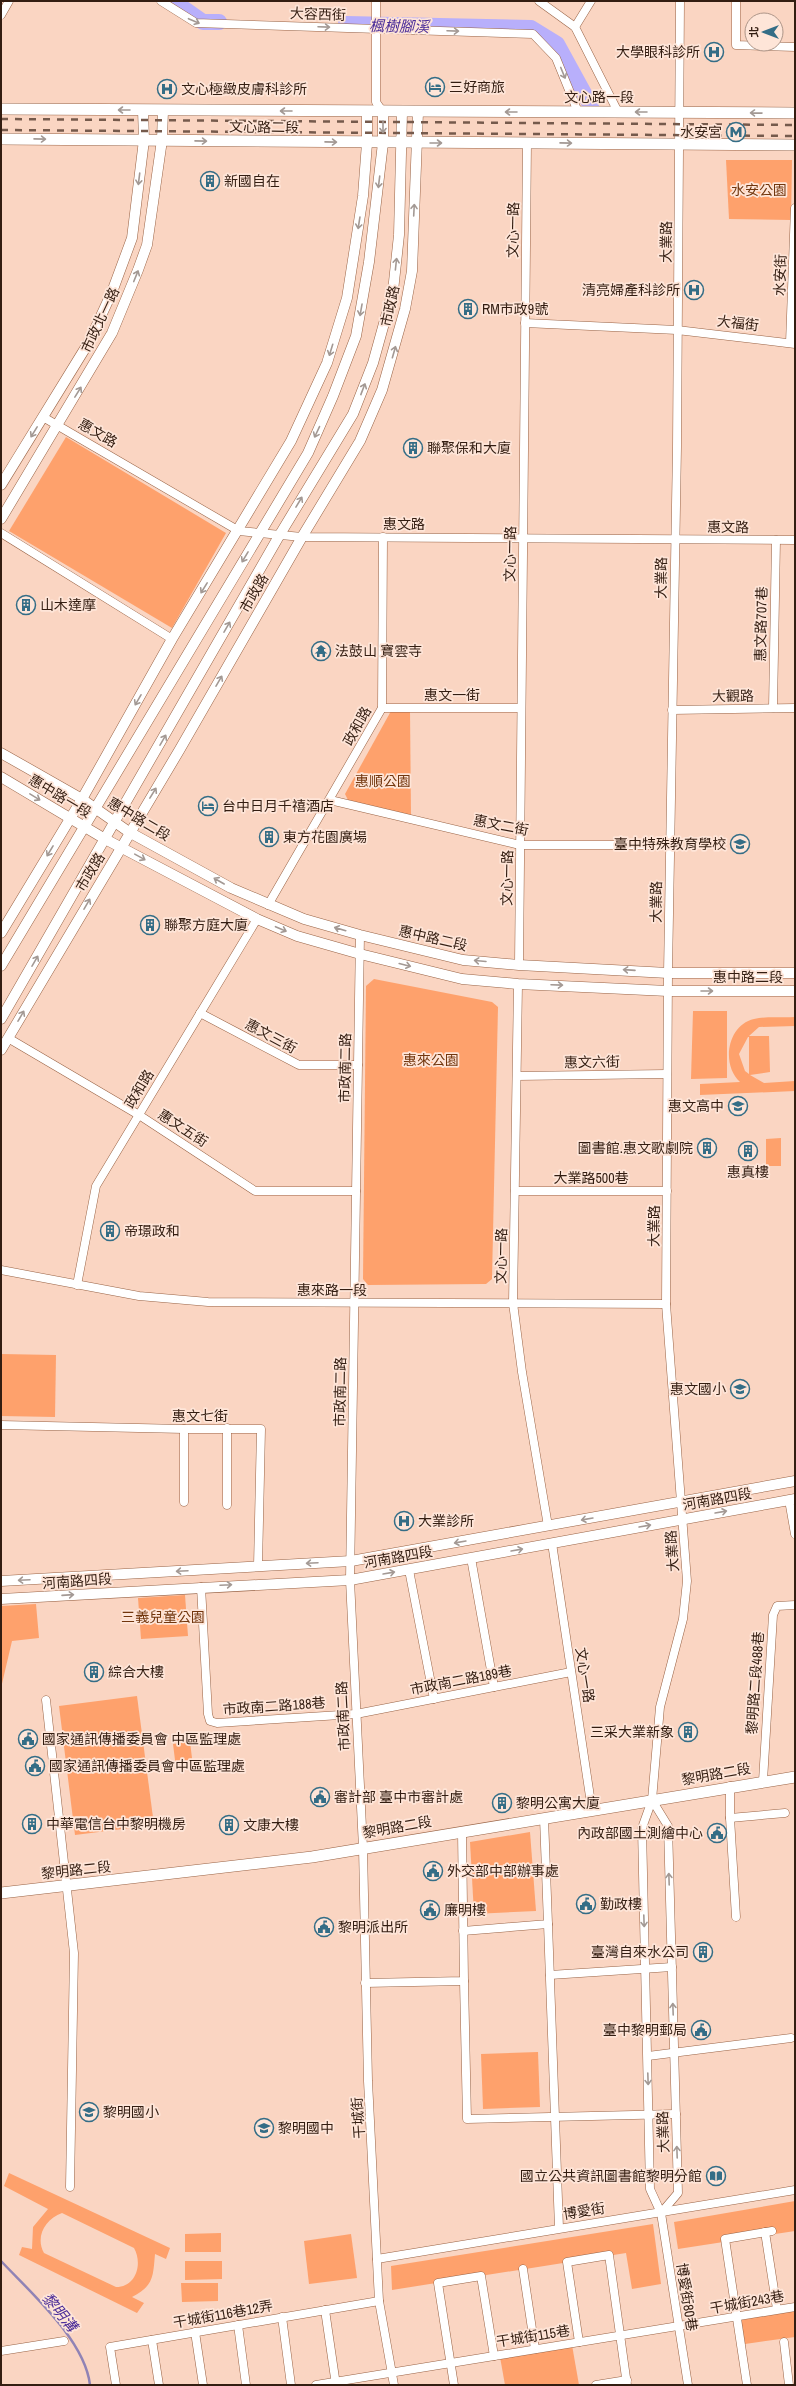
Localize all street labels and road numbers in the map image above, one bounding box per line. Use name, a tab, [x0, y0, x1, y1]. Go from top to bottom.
street label: 大容西街	[290, 4, 346, 24]
street label: 文心路一段	[564, 88, 634, 106]
street label: 文心路二段	[229, 117, 299, 137]
street label: 文心一路	[504, 202, 522, 258]
street label: 大業路	[657, 221, 675, 263]
street label: 水安街	[770, 254, 790, 296]
street label: 市政北一路	[77, 284, 123, 356]
street label: 市政路	[377, 284, 403, 328]
street label: 大福街	[716, 312, 760, 334]
street label: 惠文路	[75, 415, 121, 451]
street label: 惠文路	[383, 515, 425, 533]
street label: 惠文路	[707, 518, 749, 536]
street label: 文心一路	[501, 526, 519, 582]
street label: 大業路	[652, 557, 670, 599]
street label: 市政路	[236, 570, 272, 616]
street label: 惠文路707巷	[751, 586, 771, 662]
street label: 惠文一街	[424, 686, 480, 704]
street label: 大觀路	[712, 687, 754, 705]
street label: 政和路	[339, 703, 375, 749]
street label: 惠中路一段	[25, 770, 95, 822]
street label: 惠中路二段	[104, 793, 174, 845]
street label: 惠文二街	[472, 811, 530, 839]
street label: 市政路	[71, 849, 109, 895]
street label: 文心一路	[498, 850, 516, 906]
street label: 大業路	[647, 881, 665, 923]
street label: 惠中路二段	[397, 921, 469, 955]
street label: 惠中路二段	[713, 968, 783, 986]
street label: 惠文三街	[242, 1015, 300, 1057]
street label: 市政南二路	[335, 1033, 355, 1103]
street label: 惠文六街	[564, 1053, 620, 1071]
street label: 政和路	[120, 1066, 158, 1112]
street label: 惠文五街	[155, 1105, 211, 1151]
street label: 大業路500巷	[553, 1169, 629, 1187]
street label: 大業路	[645, 1205, 663, 1247]
street label: 文心一路	[492, 1228, 510, 1284]
street label: 惠來路一段	[297, 1281, 367, 1299]
street label: 市政南二路	[330, 1357, 350, 1427]
street label: 惠文七街	[172, 1407, 228, 1425]
street label: 河南路四段	[681, 1484, 753, 1514]
street label: 大業路	[662, 1529, 682, 1573]
street label: 河南路四段	[362, 1542, 434, 1572]
street label: 河南路四段	[41, 1570, 113, 1592]
street label: 黎明路二段488巷	[742, 1631, 768, 1735]
street label: 文心一路	[572, 1646, 598, 1704]
street label: 市政南二路189巷	[409, 1661, 513, 1699]
street label: 市政南二路	[332, 1681, 354, 1751]
street label: 市政南二路188巷	[222, 1693, 326, 1719]
street label: 黎明路二段	[680, 1759, 752, 1789]
street label: 黎明路二段	[361, 1812, 433, 1842]
street label: 黎明路二段	[40, 1857, 112, 1883]
street label: 干城街	[348, 2096, 368, 2140]
street label: 大業路	[653, 2111, 673, 2153]
street label: 博愛街	[562, 2199, 606, 2223]
street label: 博愛街80巷	[673, 2262, 701, 2332]
street label: 干城街243巷	[708, 2287, 786, 2317]
street label: 干城街116巷12弄	[172, 2296, 274, 2332]
street label: 干城街115巷	[495, 2321, 571, 2351]

